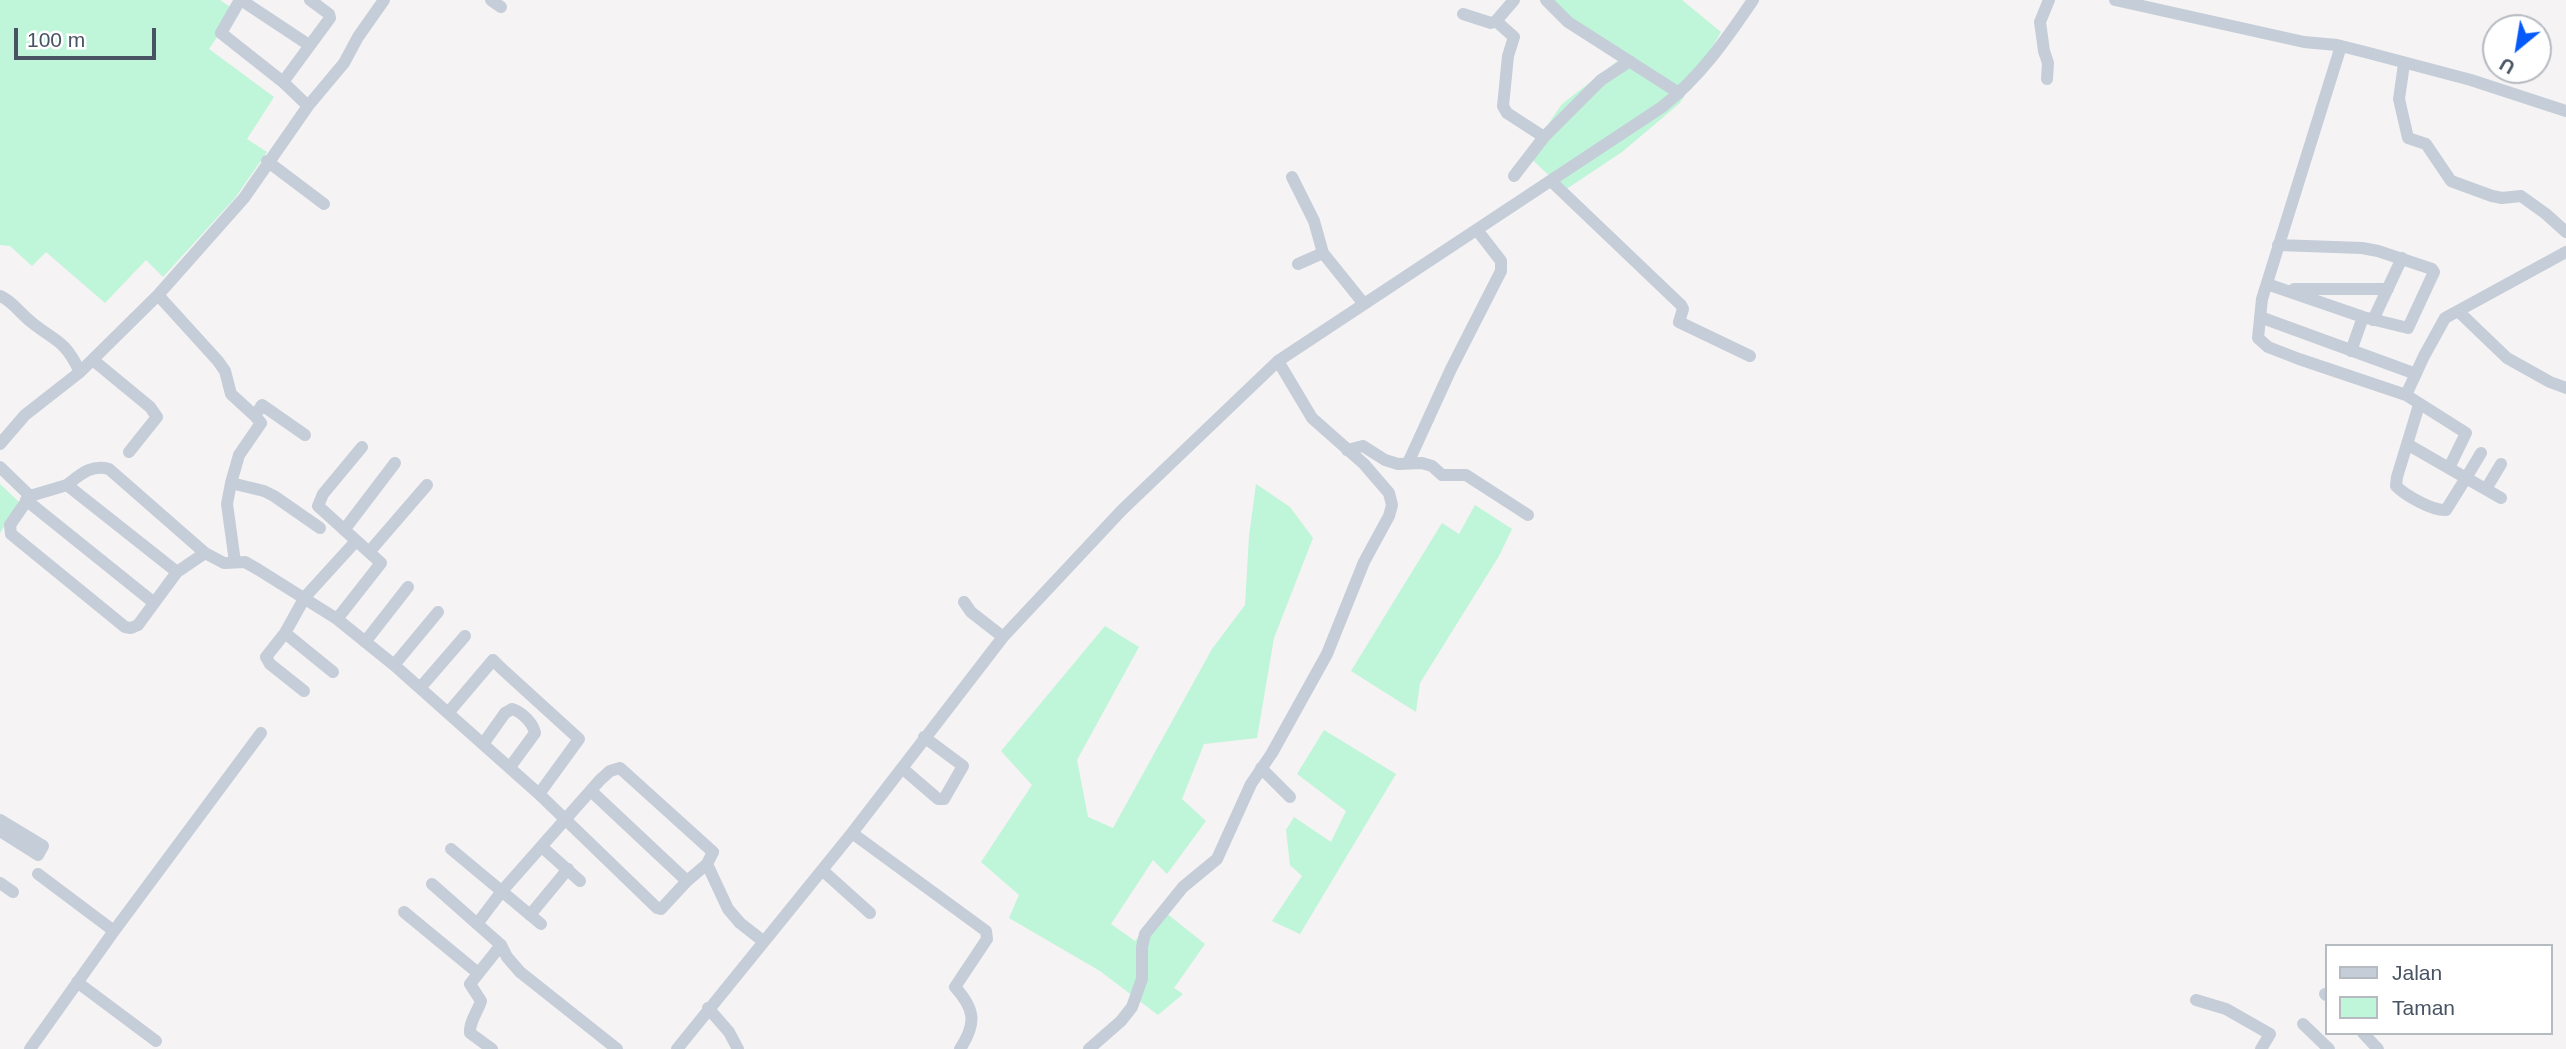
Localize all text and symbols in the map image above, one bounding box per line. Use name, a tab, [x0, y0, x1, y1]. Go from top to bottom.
scale bar	[18, 14, 159, 58]
north arrow	[2482, 14, 2552, 84]
text: 100 m	[27, 28, 85, 51]
text: U	[2496, 53, 2518, 78]
legend	[2324, 944, 2552, 1035]
text: Jalan	[2392, 961, 2442, 984]
text: Taman	[2392, 996, 2455, 1019]

